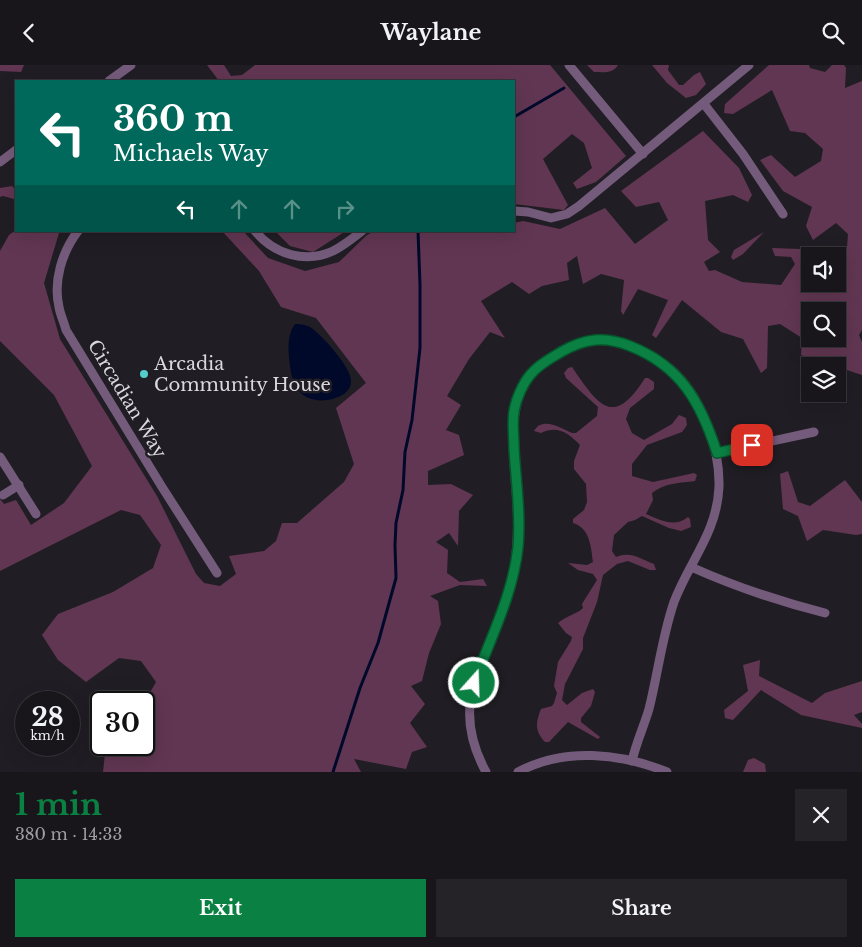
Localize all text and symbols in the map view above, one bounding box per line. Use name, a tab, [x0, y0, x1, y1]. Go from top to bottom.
icon: back	[15, 19, 43, 47]
text: Waylane	[381, 19, 481, 46]
icon: search	[819, 19, 847, 47]
text: 360 m	[113, 97, 233, 140]
icon: left	[30, 100, 95, 165]
text: Michaels Way	[113, 140, 269, 167]
icon: left	[172, 195, 200, 223]
icon: ahead	[225, 195, 253, 223]
icon: ahead	[278, 195, 306, 223]
icon: right	[331, 195, 359, 223]
map controls	[801, 247, 846, 402]
button: sound	[801, 247, 846, 292]
button: search	[801, 302, 846, 347]
street label: Circadian Way	[83, 336, 171, 463]
place label: Arcadia Community House	[153, 353, 331, 396]
button: layers	[801, 357, 846, 402]
marker: Arcadia Community House	[138, 368, 150, 380]
pin	[731, 424, 773, 466]
icon: arrive	[738, 431, 766, 459]
position arrow	[447, 656, 499, 708]
speed limit sign: 30	[90, 691, 155, 756]
text: 28	[31, 702, 64, 733]
text: km/h	[30, 728, 65, 743]
text: 1 min	[15, 786, 102, 823]
button: close	[795, 789, 847, 841]
text: 380 m · 14:33	[15, 824, 122, 844]
button: Exit	[15, 879, 426, 937]
button: Share	[436, 879, 847, 937]

